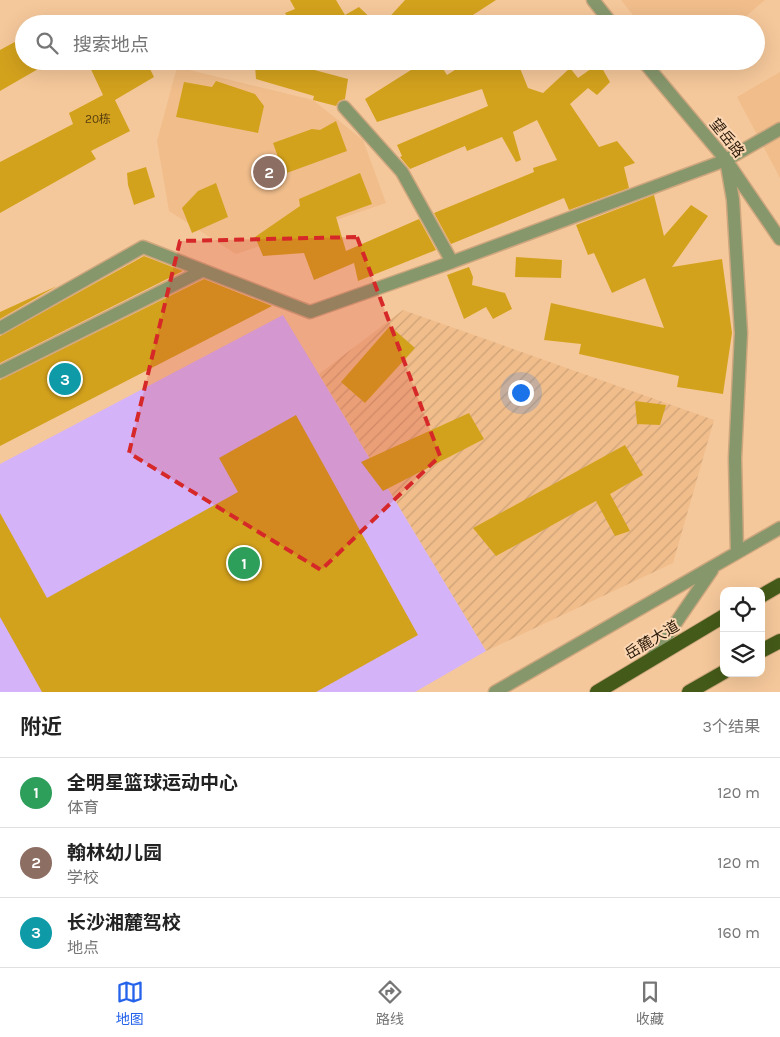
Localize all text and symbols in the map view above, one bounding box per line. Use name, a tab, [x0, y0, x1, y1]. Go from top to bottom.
search box	[15, 15, 765, 70]
icon: search	[33, 29, 61, 57]
text: 搜索地点	[73, 34, 149, 56]
house number: 20栋	[85, 112, 111, 126]
street label: 望岳路	[706, 115, 748, 161]
pin: 2	[253, 153, 285, 191]
pin: 3	[49, 360, 81, 398]
your location	[508, 380, 534, 406]
pin: 1	[228, 544, 260, 582]
map controls	[720, 587, 765, 677]
button: locate	[720, 587, 765, 632]
street label: 岳麓大道	[622, 617, 682, 663]
button: layers	[720, 632, 765, 677]
text: 附近	[20, 715, 62, 739]
text: 3个结果	[703, 717, 760, 736]
text: 全明星篮球运动中心	[67, 772, 238, 794]
text: 1	[33, 783, 39, 802]
text: 120 m	[717, 783, 760, 802]
text: 体育	[67, 798, 99, 817]
text: 翰林幼儿园	[67, 842, 162, 864]
text: 2	[31, 853, 41, 872]
text: 120 m	[717, 853, 760, 872]
text: 学校	[67, 868, 99, 887]
text: 长沙湘麓驾校	[67, 912, 181, 934]
text: 3	[31, 923, 41, 942]
text: 160 m	[717, 923, 760, 942]
text: 地点	[67, 938, 99, 957]
tab: 地图	[116, 978, 144, 1028]
tab: 路线	[376, 978, 404, 1028]
tab: 收藏	[636, 978, 664, 1028]

